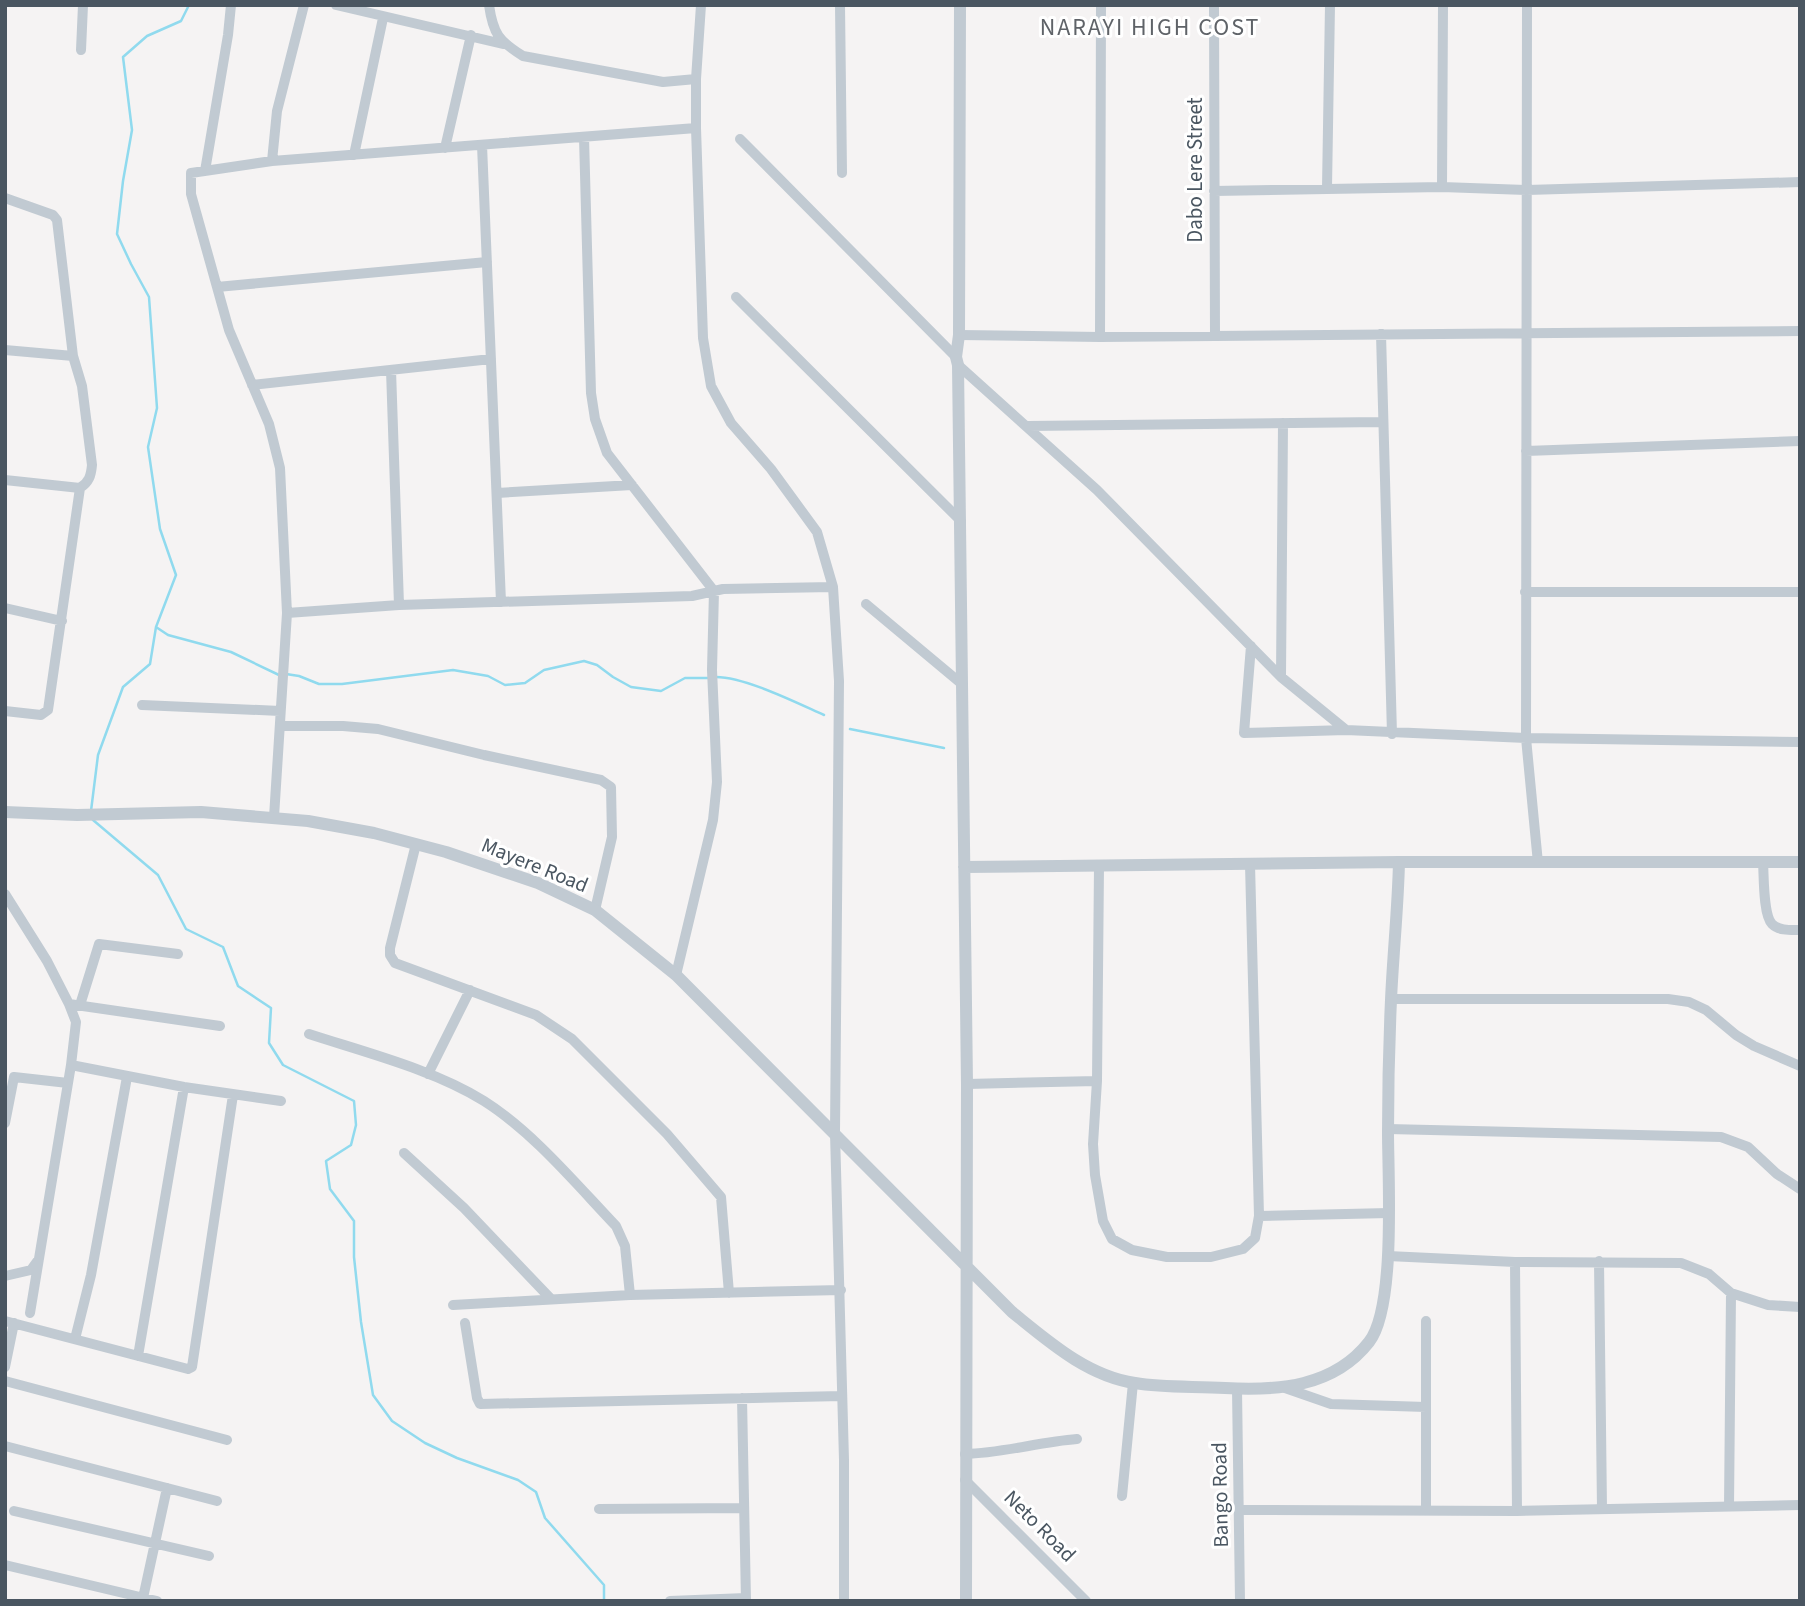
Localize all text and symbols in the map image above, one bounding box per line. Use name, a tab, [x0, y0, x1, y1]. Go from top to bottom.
district label: NARAYI HIGH COST	[1040, 10, 1260, 45]
street label: Dabo Lere Street	[1180, 97, 1210, 243]
street label: Mayere Road	[477, 830, 593, 900]
street label: Bango Road	[1204, 1442, 1236, 1548]
street label: Neto Road	[997, 1483, 1083, 1569]

